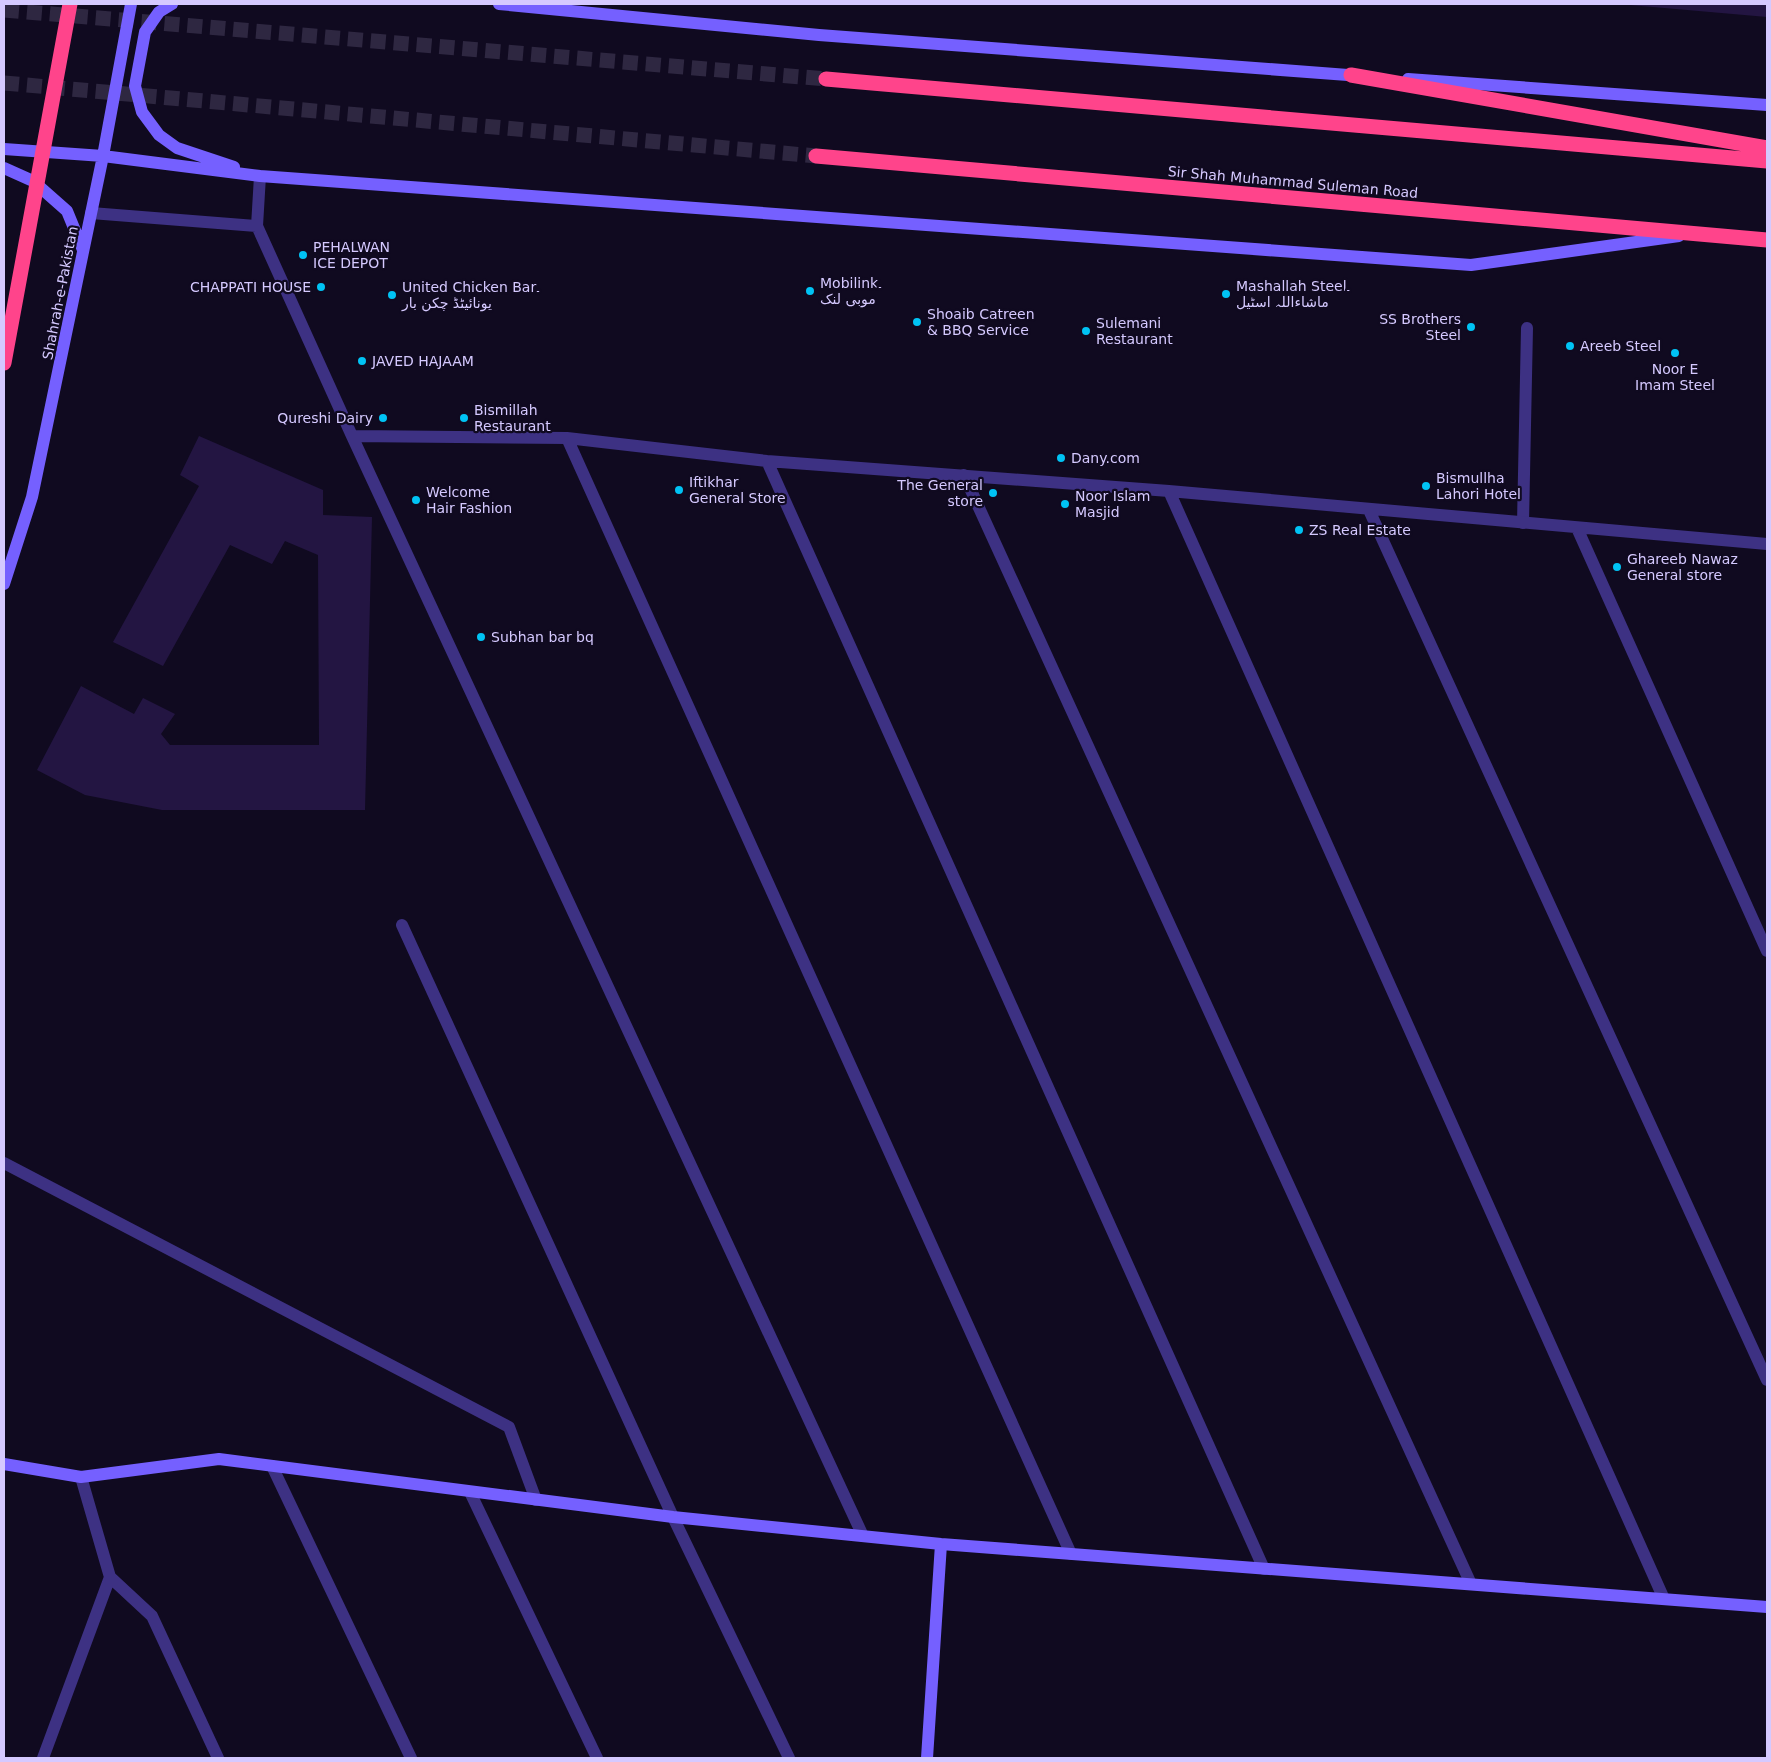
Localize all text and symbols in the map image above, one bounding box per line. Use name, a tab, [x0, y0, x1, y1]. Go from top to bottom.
street label: Sir Shah Muhammad Suleman Road	[1167, 163, 1419, 201]
street label: Shahrah-e-Pakistan	[39, 225, 81, 361]
place label: PEHALWAN ICE DEPOT	[313, 239, 390, 271]
marker: PEHALWAN ICE DEPOT	[297, 249, 309, 261]
place label: Mobilink۔ موبی لنک	[820, 275, 882, 308]
place label: Mashallah Steel۔ ماشاءاللہ اسٹیل	[1236, 278, 1351, 310]
place label: CHAPPATI HOUSE	[190, 279, 311, 295]
place label: United Chicken Bar۔ یونائیٹڈ چکن بار	[401, 279, 540, 312]
marker: CHAPPATI HOUSE	[315, 281, 327, 293]
marker: Mobilink۔ موبی لنک	[804, 285, 816, 297]
marker: Mashallah Steel۔ ماشاءاللہ اسٹیل	[1220, 288, 1232, 300]
marker: United Chicken Bar۔ یونائیٹڈ چکن بار	[386, 289, 398, 301]
place label: Shoaib Catreen & BBQ Service	[927, 306, 1035, 338]
place label: SS Brothers Steel	[1379, 311, 1461, 343]
place label: Sulemani Restaurant	[1096, 315, 1173, 347]
marker: Shoaib Catreen & BBQ Service	[911, 316, 923, 328]
marker: SS Brothers Steel	[1465, 321, 1477, 333]
marker: Sulemani Restaurant	[1080, 325, 1092, 337]
place label: Areeb Steel	[1580, 338, 1661, 354]
marker: Areeb Steel	[1564, 340, 1576, 352]
marker: Noor E Imam Steel	[1669, 347, 1681, 359]
place label: JAVED HAJAAM	[371, 353, 474, 369]
marker: JAVED HAJAAM	[356, 355, 368, 367]
place label: Noor E Imam Steel	[1635, 361, 1715, 393]
place label: Bismillah Restaurant	[474, 402, 551, 434]
place label: Qureshi Dairy	[277, 410, 373, 426]
marker: Qureshi Dairy	[377, 412, 389, 424]
marker: Bismillah Restaurant	[458, 412, 470, 424]
place label: Dany.com	[1071, 450, 1140, 466]
marker: Dany.com	[1055, 452, 1067, 464]
place label: Bismullha Lahori Hotel	[1436, 470, 1521, 502]
place label: Iftikhar General Store	[689, 474, 786, 506]
place label: The General store	[896, 477, 983, 509]
marker: Bismullha Lahori Hotel	[1420, 480, 1432, 492]
place label: Welcome Hair Fashion	[426, 484, 512, 516]
marker: Iftikhar General Store	[673, 484, 685, 496]
marker: The General store	[987, 487, 999, 499]
place label: Noor Islam Masjid	[1075, 488, 1150, 520]
marker: Welcome Hair Fashion	[410, 494, 422, 506]
marker: Noor Islam Masjid	[1059, 498, 1071, 510]
place label: ZS Real Estate	[1309, 522, 1411, 538]
marker: ZS Real Estate	[1293, 524, 1305, 536]
place label: Ghareeb Nawaz General store	[1627, 551, 1738, 583]
marker: Ghareeb Nawaz General store	[1611, 561, 1623, 573]
place label: Subhan bar bq	[491, 629, 594, 645]
marker: Subhan bar bq	[475, 631, 487, 643]

